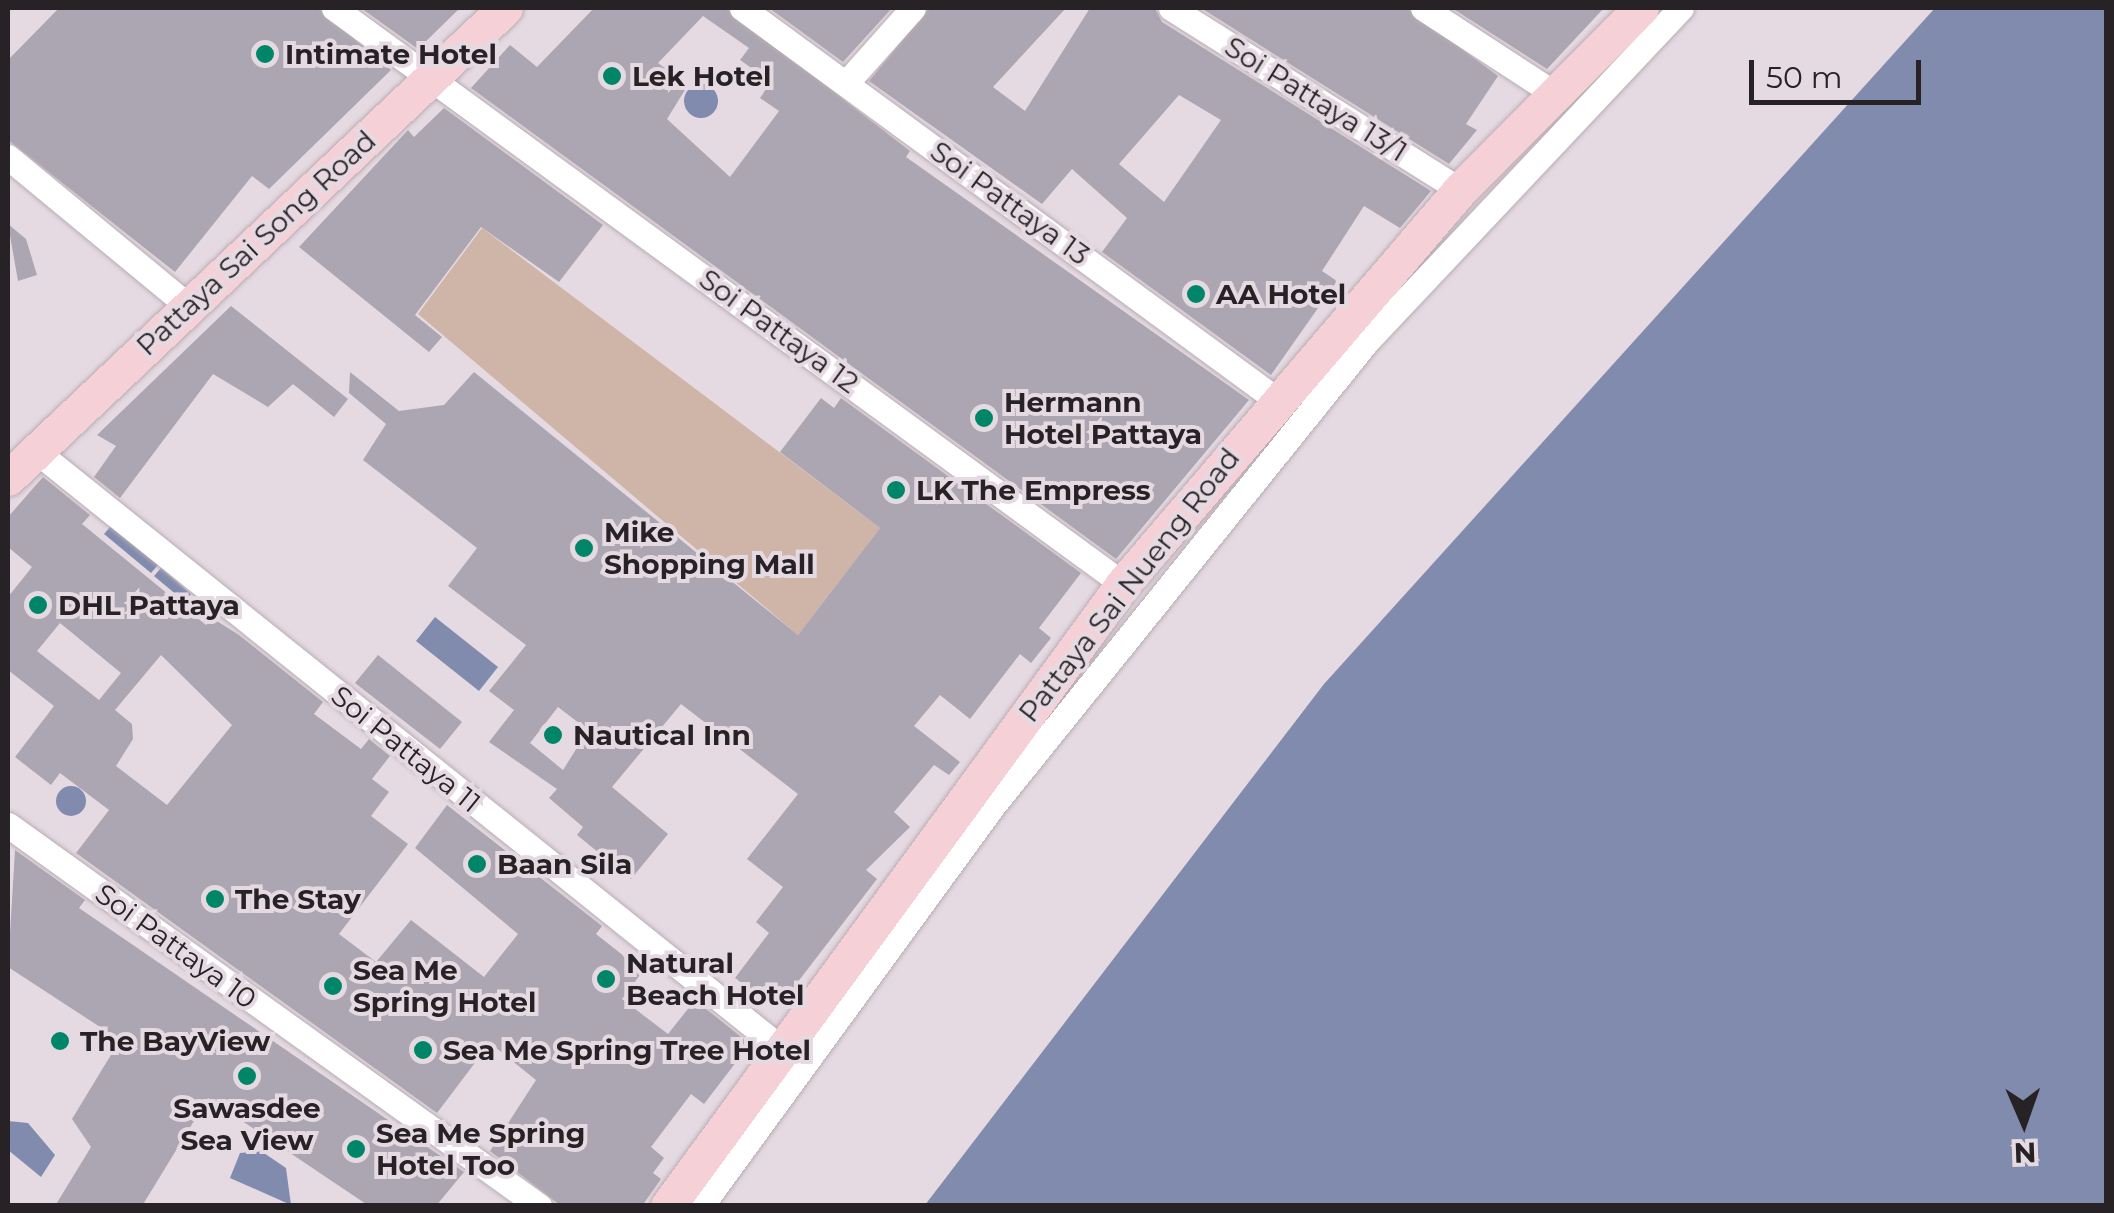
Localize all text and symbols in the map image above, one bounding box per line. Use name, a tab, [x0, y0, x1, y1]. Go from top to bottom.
street label: Soi Pattaya 13/1	[1219, 30, 1413, 168]
place label: Intimate Hotel	[285, 37, 497, 71]
scale bar	[1754, 40, 1926, 102]
marker: Intimate Hotel	[254, 43, 276, 65]
place label: Lek Hotel	[632, 59, 772, 93]
text: 50 m	[1766, 59, 1843, 96]
marker: Lek Hotel	[601, 65, 623, 87]
street label: Pattaya Sai Song Road	[130, 123, 382, 363]
street label: Soi Pattaya 13	[924, 134, 1096, 272]
street label: Soi Pattaya 12	[693, 262, 865, 400]
place label: AA Hotel	[1216, 277, 1346, 311]
marker: AA Hotel	[1185, 283, 1207, 305]
place label: Hermann Hotel Pattaya	[1004, 385, 1202, 451]
marker: Hermann Hotel Pattaya	[973, 407, 995, 429]
street label: Pattaya Sai Nueng Road	[1012, 441, 1246, 729]
place label: LK The Empress	[916, 473, 1151, 507]
marker: LK The Empress	[885, 479, 907, 501]
place label: Mike Shopping Mall	[604, 515, 815, 581]
marker: Mike Shopping Mall	[573, 537, 595, 559]
place label: DHL Pattaya	[58, 588, 240, 622]
marker: DHL Pattaya	[27, 594, 49, 616]
street label: Soi Pattaya 11	[325, 679, 487, 819]
place label: Nautical Inn	[573, 718, 751, 752]
marker: Nautical Inn	[542, 724, 564, 746]
place label: Baan Sila	[497, 847, 632, 881]
marker: Baan Sila	[466, 853, 488, 875]
street label: Soi Pattaya 10	[89, 876, 263, 1016]
place label: The Stay	[235, 882, 361, 916]
marker: The Stay	[204, 888, 226, 910]
place label: Natural Beach Hotel	[626, 946, 805, 1012]
place label: Sea Me Spring Hotel	[353, 953, 536, 1019]
marker: Natural Beach Hotel	[595, 968, 617, 990]
marker: Sea Me Spring Hotel	[322, 975, 344, 997]
place label: The BayView	[80, 1024, 270, 1058]
marker: The BayView	[49, 1030, 71, 1052]
place label: Sea Me Spring Tree Hotel	[443, 1033, 811, 1067]
marker: Sea Me Spring Tree Hotel	[412, 1039, 434, 1061]
marker: Sawasdee Sea View	[236, 1065, 258, 1087]
north arrow	[1974, 1073, 2074, 1173]
place label: Sawasdee Sea View	[173, 1091, 321, 1157]
place label: Sea Me Spring Hotel Too	[376, 1116, 585, 1182]
text: N	[2013, 1136, 2037, 1170]
marker: Sea Me Spring Hotel Too	[345, 1138, 367, 1160]

